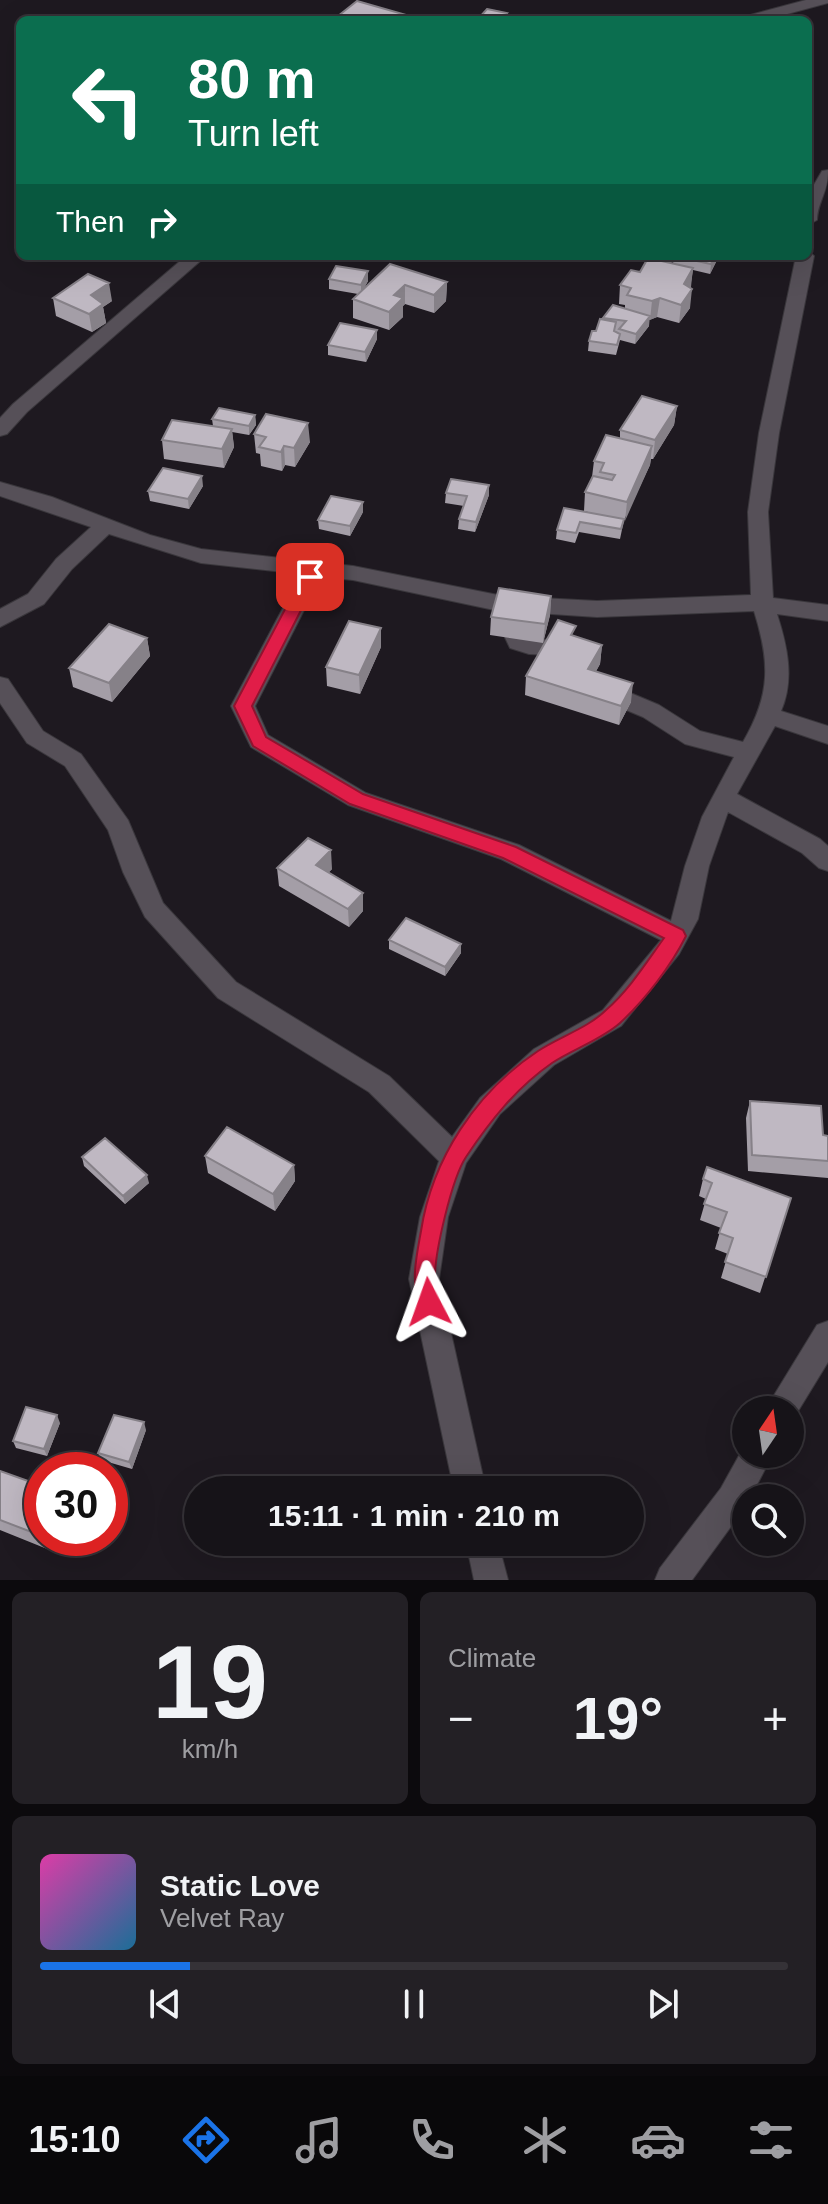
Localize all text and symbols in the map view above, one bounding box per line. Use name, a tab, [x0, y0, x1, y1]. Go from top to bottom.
text: 80 m	[188, 47, 316, 110]
icon: left	[56, 48, 160, 152]
text: Turn left	[188, 113, 319, 154]
icon: right	[140, 200, 184, 244]
text: Then	[56, 205, 124, 238]
pin	[276, 543, 344, 611]
icon: arrive	[288, 555, 332, 599]
position arrow	[387, 1260, 471, 1344]
north arrow	[732, 1396, 804, 1468]
map controls	[732, 1396, 804, 1556]
speed limit sign: 30	[24, 1452, 128, 1556]
button: search	[732, 1484, 804, 1556]
text: 15:11 · 1 min · 210 m	[268, 1499, 560, 1532]
text: 19	[152, 1624, 268, 1740]
text: Climate	[448, 1643, 536, 1673]
text: 19°	[573, 1685, 663, 1752]
text: −	[448, 1694, 474, 1743]
text: +	[762, 1694, 788, 1743]
text: km/h	[182, 1734, 238, 1764]
text: Static Love	[160, 1869, 320, 1902]
text: Velvet Ray	[160, 1903, 284, 1933]
icon: previous	[143, 1982, 187, 2026]
icon: pause	[392, 1982, 436, 2026]
icon: next	[641, 1982, 685, 2026]
icon: directions	[178, 2112, 234, 2168]
icon: music	[291, 2112, 347, 2168]
icon: phone	[404, 2112, 460, 2168]
icon: climate	[517, 2112, 573, 2168]
icon: car	[630, 2112, 686, 2168]
icon: filters	[743, 2112, 799, 2168]
text: 15:10	[29, 2119, 121, 2160]

